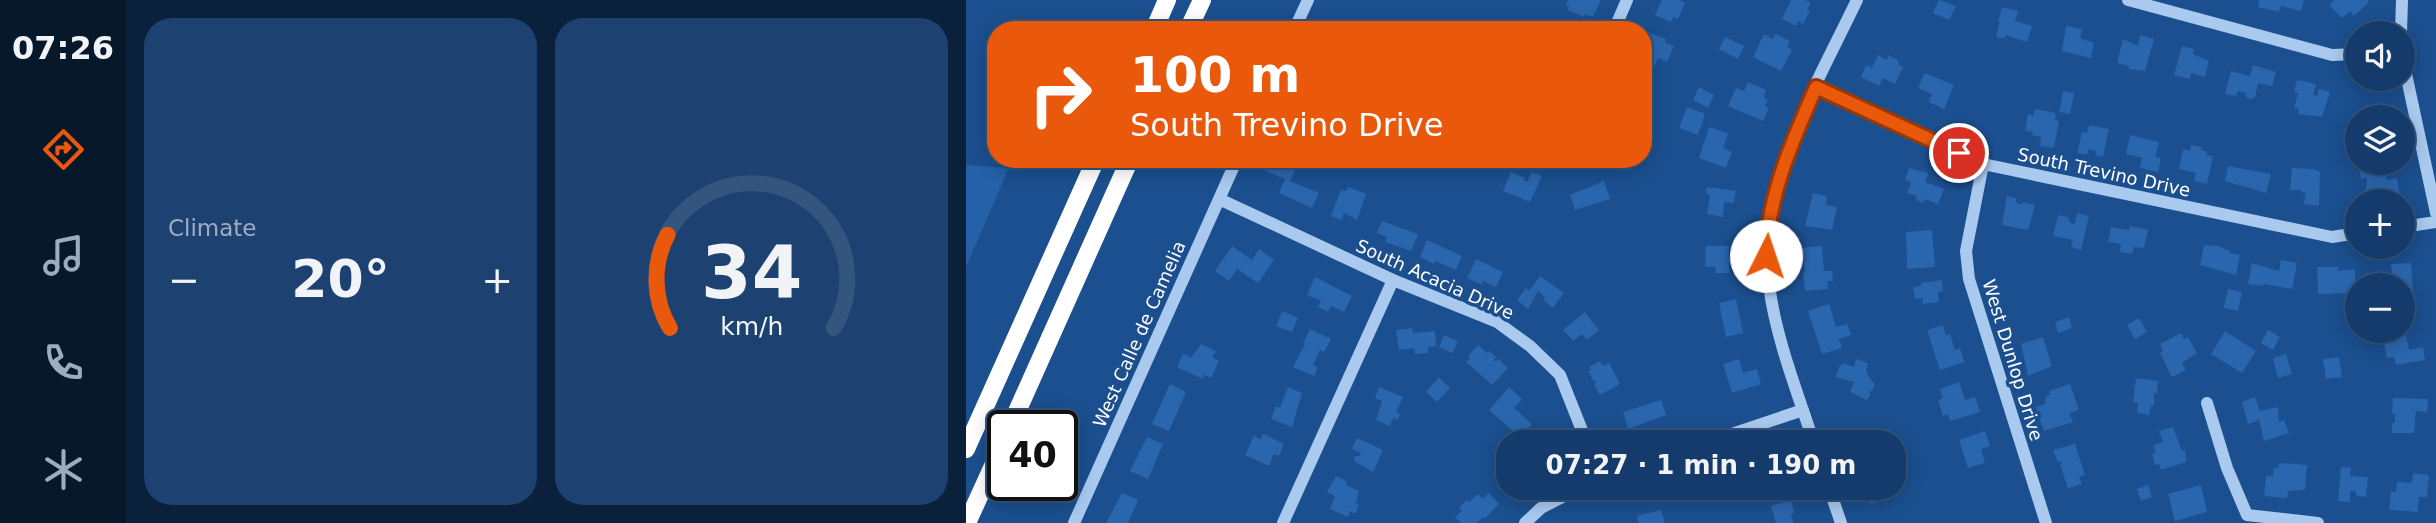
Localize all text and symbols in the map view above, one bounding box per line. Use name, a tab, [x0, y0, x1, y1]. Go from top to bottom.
map controls	[2345, 21, 2415, 343]
button: sound	[2345, 21, 2415, 91]
text: 07:26	[12, 29, 114, 67]
text: 100 m	[1130, 47, 1300, 104]
icon: right	[1015, 49, 1106, 140]
button: layers	[2345, 105, 2415, 175]
text: South Trevino Drive	[1130, 106, 1443, 144]
pin	[1929, 123, 1989, 183]
icon: directions	[39, 125, 88, 174]
icon: arrive	[1940, 134, 1978, 172]
street label: South Trevino Drive	[2016, 143, 2192, 201]
button: +	[2345, 189, 2415, 259]
text: Climate	[168, 215, 257, 241]
position arrow	[1729, 219, 1803, 293]
text: 34	[701, 230, 802, 315]
icon: music	[39, 231, 88, 280]
street label: South Acacia Drive	[1353, 235, 1517, 323]
street label: West Calle de Camelia	[1088, 238, 1190, 430]
text: 20°	[291, 249, 390, 309]
text: −	[168, 258, 200, 302]
text: +	[481, 258, 513, 302]
button: −	[2345, 273, 2415, 343]
street label: West Dunlop Drive	[1978, 277, 2048, 443]
text: km/h	[720, 311, 783, 340]
icon: phone	[39, 338, 88, 387]
speed limit sign: 40	[987, 410, 1078, 501]
icon: climate	[39, 445, 88, 494]
text: 07:27 · 1 min · 190 m	[1546, 450, 1856, 480]

